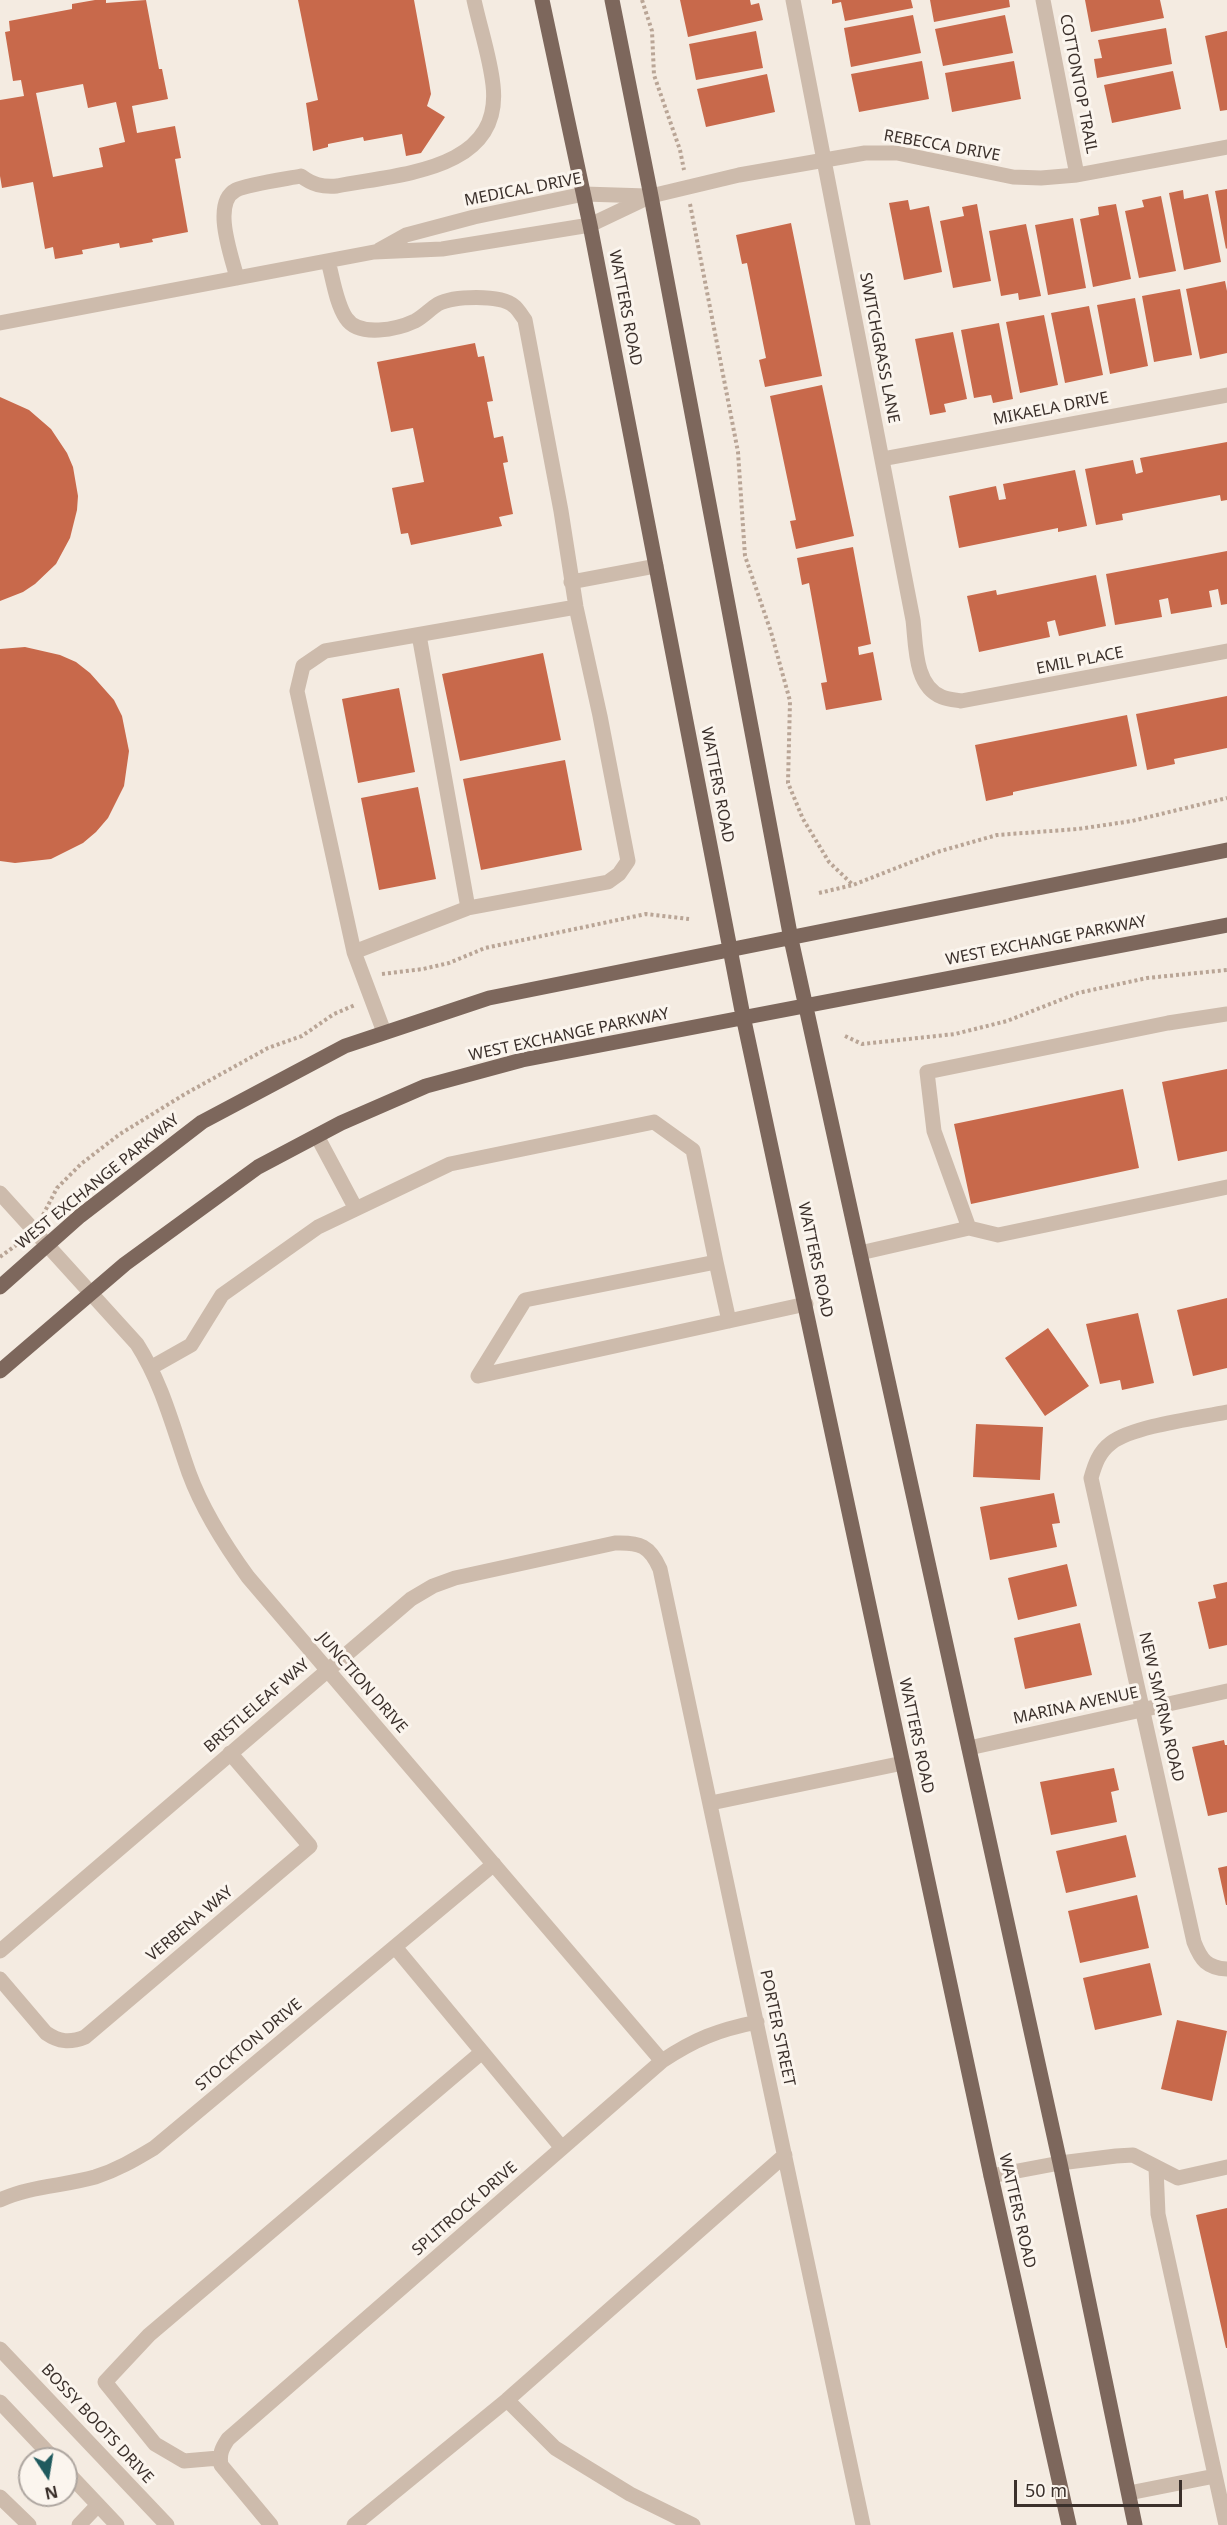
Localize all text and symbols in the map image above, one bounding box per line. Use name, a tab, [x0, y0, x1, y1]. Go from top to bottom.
street label: COTTONTOP TRAIL	[1055, 12, 1101, 156]
street label: REBECCA DRIVE	[882, 126, 1002, 166]
street label: MEDICAL DRIVE	[463, 169, 583, 211]
street label: WATTERS ROAD	[604, 249, 646, 367]
street label: SWITCHGRASS LANE	[855, 271, 903, 425]
street label: MIKAELA DRIVE	[992, 388, 1110, 430]
street label: EMIL PLACE	[1035, 643, 1125, 679]
street label: WATTERS ROAD	[696, 726, 738, 844]
street label: WEST EXCHANGE PARKWAY	[944, 912, 1148, 970]
street label: WEST EXCHANGE PARKWAY	[467, 1004, 671, 1066]
street label: WEST EXCHANGE PARKWAY	[13, 1110, 183, 1254]
street label: WATTERS ROAD	[793, 1201, 837, 1319]
street label: JUNCTION DRIVE	[313, 1629, 411, 1737]
street label: NEW SMYRNA ROAD	[1134, 1630, 1188, 1784]
street label: BRISTLELEAF WAY	[200, 1655, 314, 1757]
street label: WATTERS ROAD	[894, 1677, 938, 1795]
street label: MARINA AVENUE	[1012, 1683, 1140, 1729]
street label: VERBENA WAY	[143, 1882, 237, 1966]
street label: PORTER STREET	[755, 1968, 799, 2088]
street label: STOCKTON DRIVE	[192, 1995, 306, 2095]
street label: WATTERS ROAD	[994, 2152, 1040, 2270]
street label: SPLITROCK DRIVE	[408, 2158, 522, 2260]
street label: BOSSY BOOTS DRIVE	[37, 2360, 157, 2488]
north arrow	[18, 2447, 78, 2507]
scale bar	[1017, 2468, 1185, 2506]
text: 50 m	[1025, 2478, 1067, 2502]
text: N	[43, 2481, 60, 2505]

